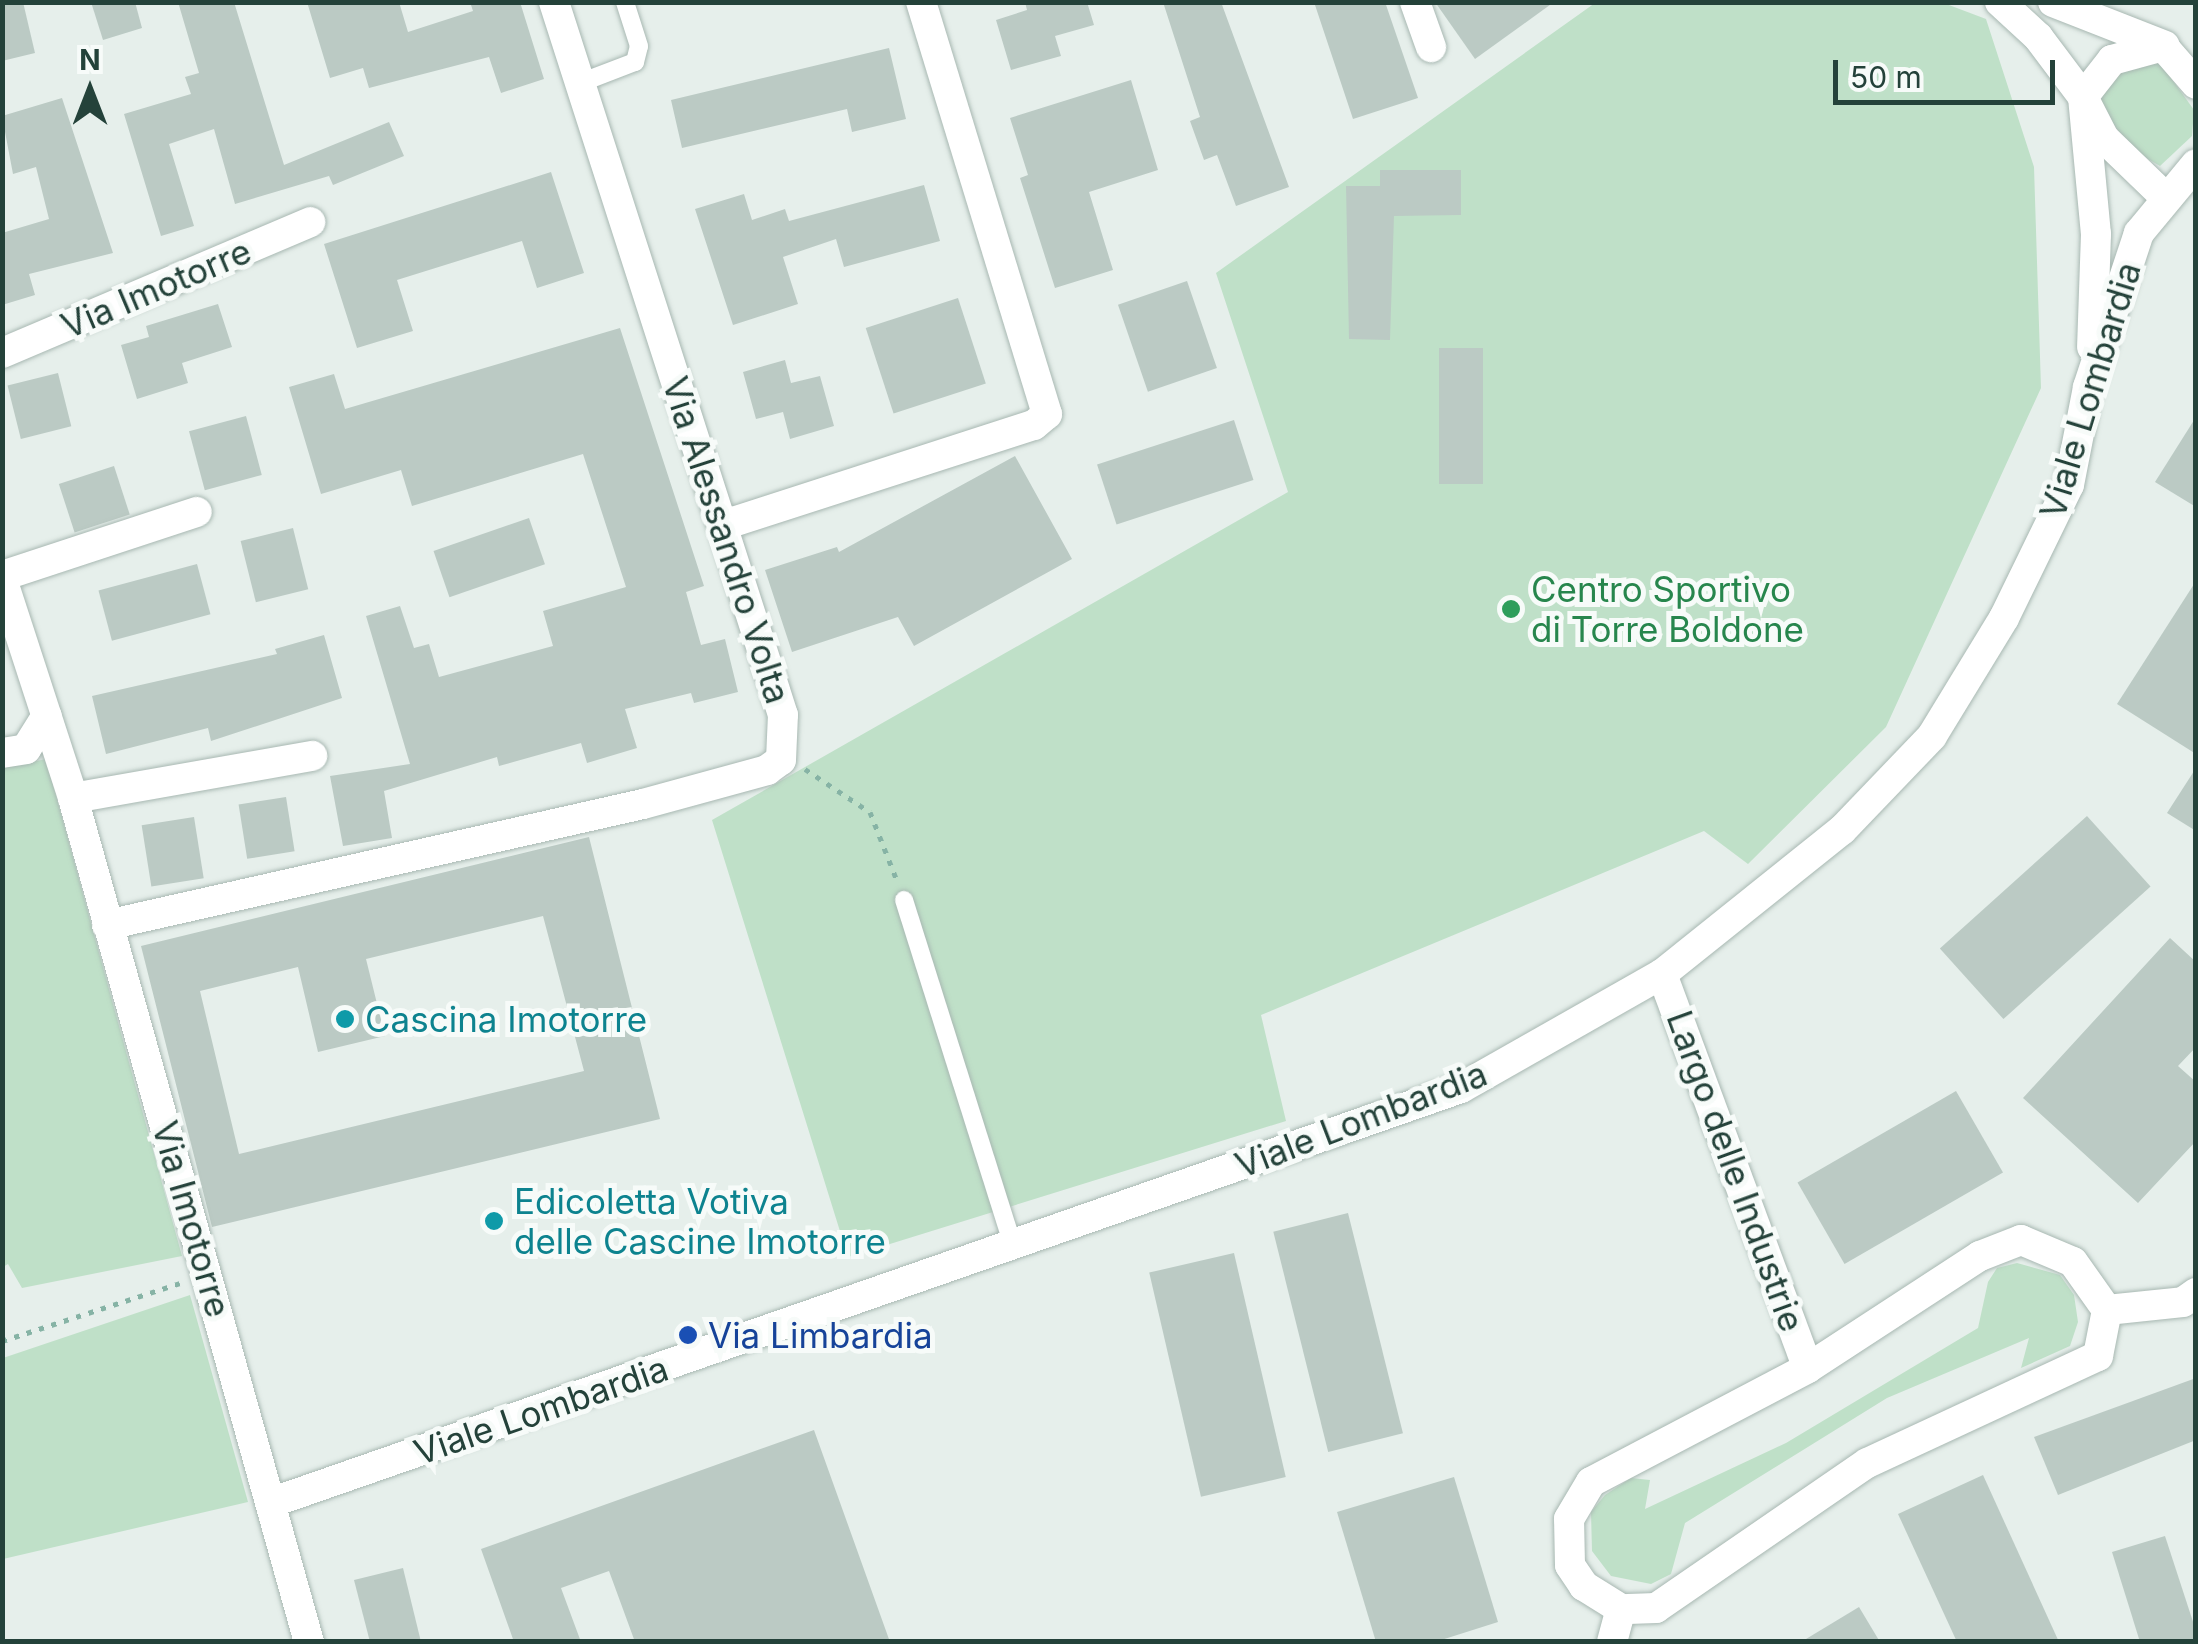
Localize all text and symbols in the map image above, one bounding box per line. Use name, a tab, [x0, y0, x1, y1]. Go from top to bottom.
north arrow	[40, 40, 140, 140]
scale bar	[1838, 40, 2060, 102]
text: N	[79, 43, 101, 77]
text: 50 m	[1850, 59, 1922, 95]
street label: Via Imotorre	[55, 229, 257, 347]
street label: Viale Lombardia	[2031, 257, 2149, 523]
street label: Via Alessandro Volta	[654, 371, 800, 709]
place label: Centro Sportivo di Torre Boldone	[1531, 568, 1804, 650]
marker: Centro Sportivo di Torre Boldone	[1500, 598, 1522, 620]
place label: Cascina Imotorre	[365, 998, 647, 1040]
street label: Largo delle Industrie	[1658, 1005, 1814, 1337]
marker: Cascina Imotorre	[334, 1008, 356, 1030]
street label: Viale Lombardia	[1229, 1052, 1493, 1186]
street label: Via Imotorre	[144, 1116, 240, 1322]
place label: Edicoletta Votiva delle Cascine Imotorre	[514, 1180, 886, 1262]
marker: Edicoletta Votiva delle Cascine Imotorre	[483, 1210, 505, 1232]
place label: Via Limbardia	[708, 1314, 933, 1356]
marker: Via Limbardia	[677, 1324, 699, 1346]
street label: Viale Lombardia	[408, 1347, 674, 1473]

